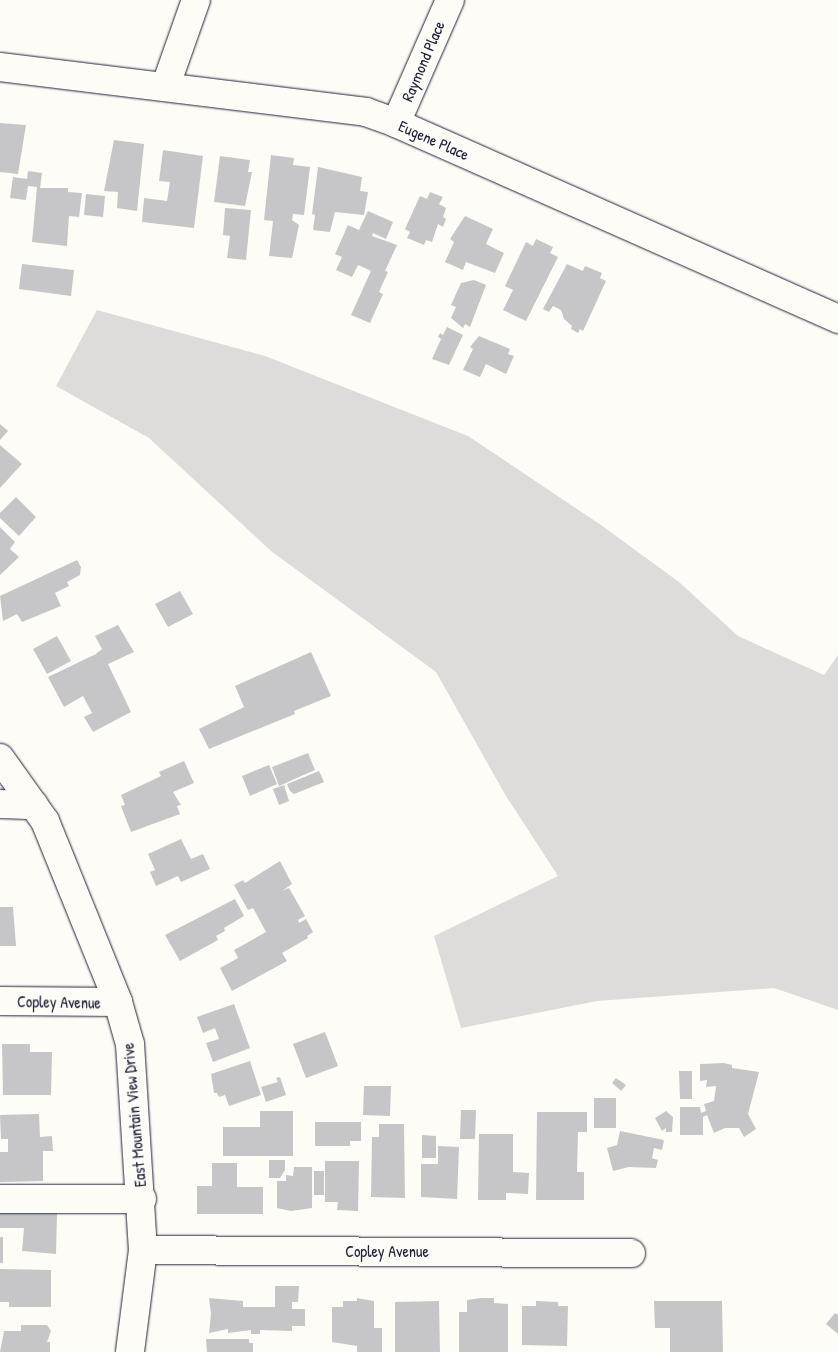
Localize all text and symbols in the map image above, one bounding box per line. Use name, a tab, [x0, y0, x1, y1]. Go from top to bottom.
street label: Raymond Place	[397, 18, 449, 104]
street label: Eugene Place	[396, 116, 472, 164]
street label: Copley Avenue	[17, 992, 101, 1012]
street label: East Mountain View Drive	[118, 1042, 150, 1188]
street label: Copley Avenue	[345, 1241, 429, 1261]

